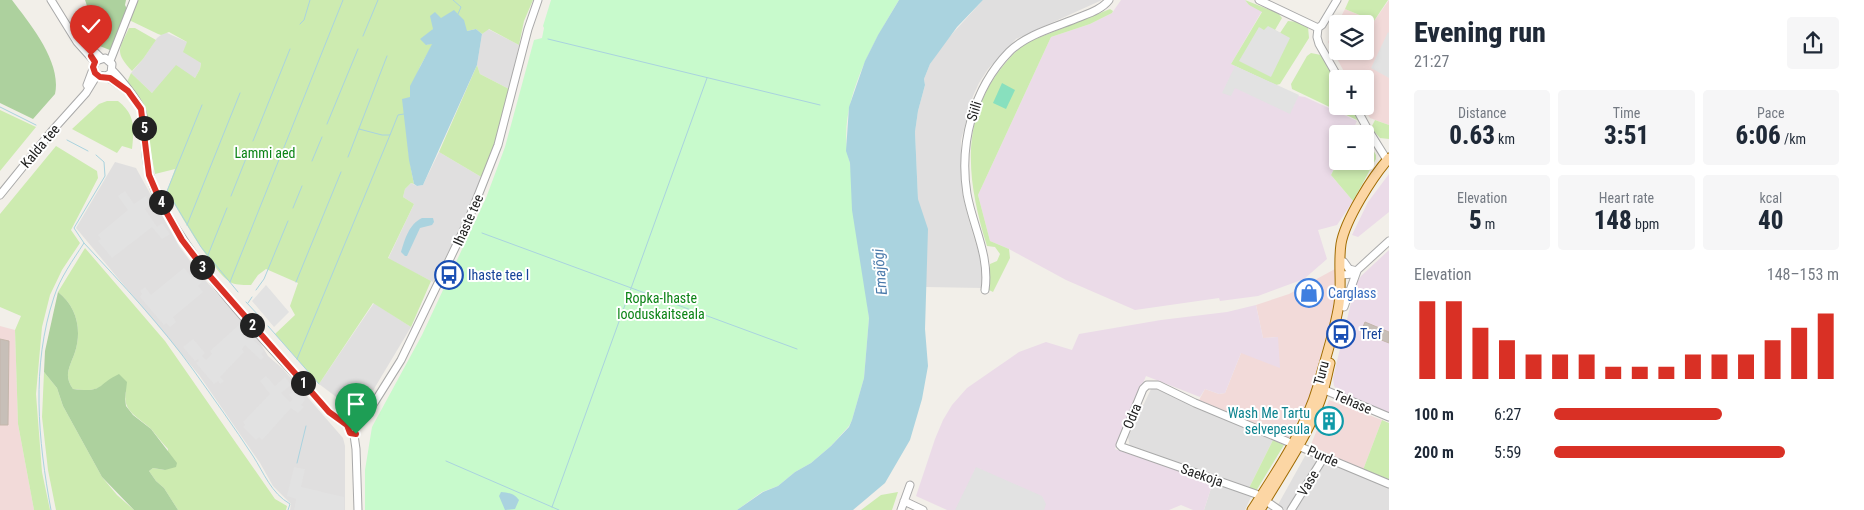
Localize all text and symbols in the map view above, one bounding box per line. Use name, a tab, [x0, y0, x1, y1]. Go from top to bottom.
pin	[70, 5, 112, 56]
icon: check	[77, 12, 105, 40]
map controls	[1329, 15, 1374, 170]
button: layers	[1329, 15, 1374, 60]
text: Evening run	[1414, 16, 1546, 49]
button: share	[1787, 17, 1839, 69]
text: 21:27	[1414, 52, 1449, 71]
button: +	[1329, 70, 1374, 115]
street label: Siili	[963, 99, 985, 123]
text: Distance	[1458, 105, 1506, 121]
text: Time	[1613, 105, 1640, 121]
text: Pace	[1757, 105, 1785, 121]
pin: 5	[132, 116, 156, 140]
text: 5	[141, 120, 148, 136]
street label: Kalda tee	[17, 121, 63, 171]
text: 0.63	[1449, 121, 1495, 150]
text: 3:51	[1604, 121, 1649, 150]
text: 6:06	[1736, 121, 1781, 150]
button: −	[1329, 125, 1374, 170]
text: km	[1495, 131, 1515, 147]
text: /km	[1781, 131, 1806, 147]
park label: Lammi aed	[234, 145, 296, 161]
pin: 4	[148, 190, 174, 214]
text: Elevation	[1457, 190, 1507, 206]
text: Heart rate	[1599, 190, 1654, 206]
text: kcal	[1760, 190, 1782, 206]
street label: Ihaste tee	[450, 191, 487, 248]
text: 4	[158, 194, 165, 210]
text: 5	[1469, 206, 1482, 235]
text: 148	[1594, 206, 1632, 235]
text: 40	[1758, 206, 1784, 235]
text: m	[1482, 216, 1495, 232]
text: bpm	[1632, 216, 1659, 232]
water label: Emajõgi	[869, 248, 891, 296]
pin: 3	[190, 254, 214, 280]
text: 3	[199, 259, 206, 275]
bus stop icon: Ihaste tee I	[434, 260, 464, 290]
text: Elevation	[1414, 265, 1472, 284]
text: 148–153 m	[1767, 265, 1839, 284]
place label: Ihaste tee I	[468, 267, 529, 283]
shop icon: Carglass	[1294, 278, 1324, 308]
place label: Carglass	[1328, 285, 1376, 301]
park label: Ropka-Ihaste looduskaitseala	[617, 290, 705, 322]
pin: 2	[240, 312, 264, 338]
text: 2	[249, 317, 256, 333]
bus stop icon: Tref	[1326, 319, 1356, 349]
place label: Tref	[1360, 326, 1382, 342]
street label: Turu	[1310, 359, 1332, 387]
pin: 1	[290, 370, 316, 396]
text: 1	[300, 375, 307, 391]
pin	[335, 383, 377, 434]
street label: Tehase	[1332, 387, 1375, 417]
icon: arrive	[342, 390, 370, 418]
street label: Odra	[1120, 401, 1144, 431]
place label: Wash Me Tartu selvepesula	[1228, 405, 1310, 437]
text: 100 m	[1414, 405, 1454, 424]
text: 6:27	[1494, 405, 1521, 424]
building icon: Wash Me Tartu selvepesula	[1314, 406, 1344, 436]
street label: Purde	[1305, 442, 1341, 470]
text: 200 m	[1414, 443, 1454, 462]
text: 5:59	[1494, 443, 1521, 462]
street label: Saekoja	[1179, 460, 1225, 490]
street label: Vase	[1294, 467, 1322, 499]

